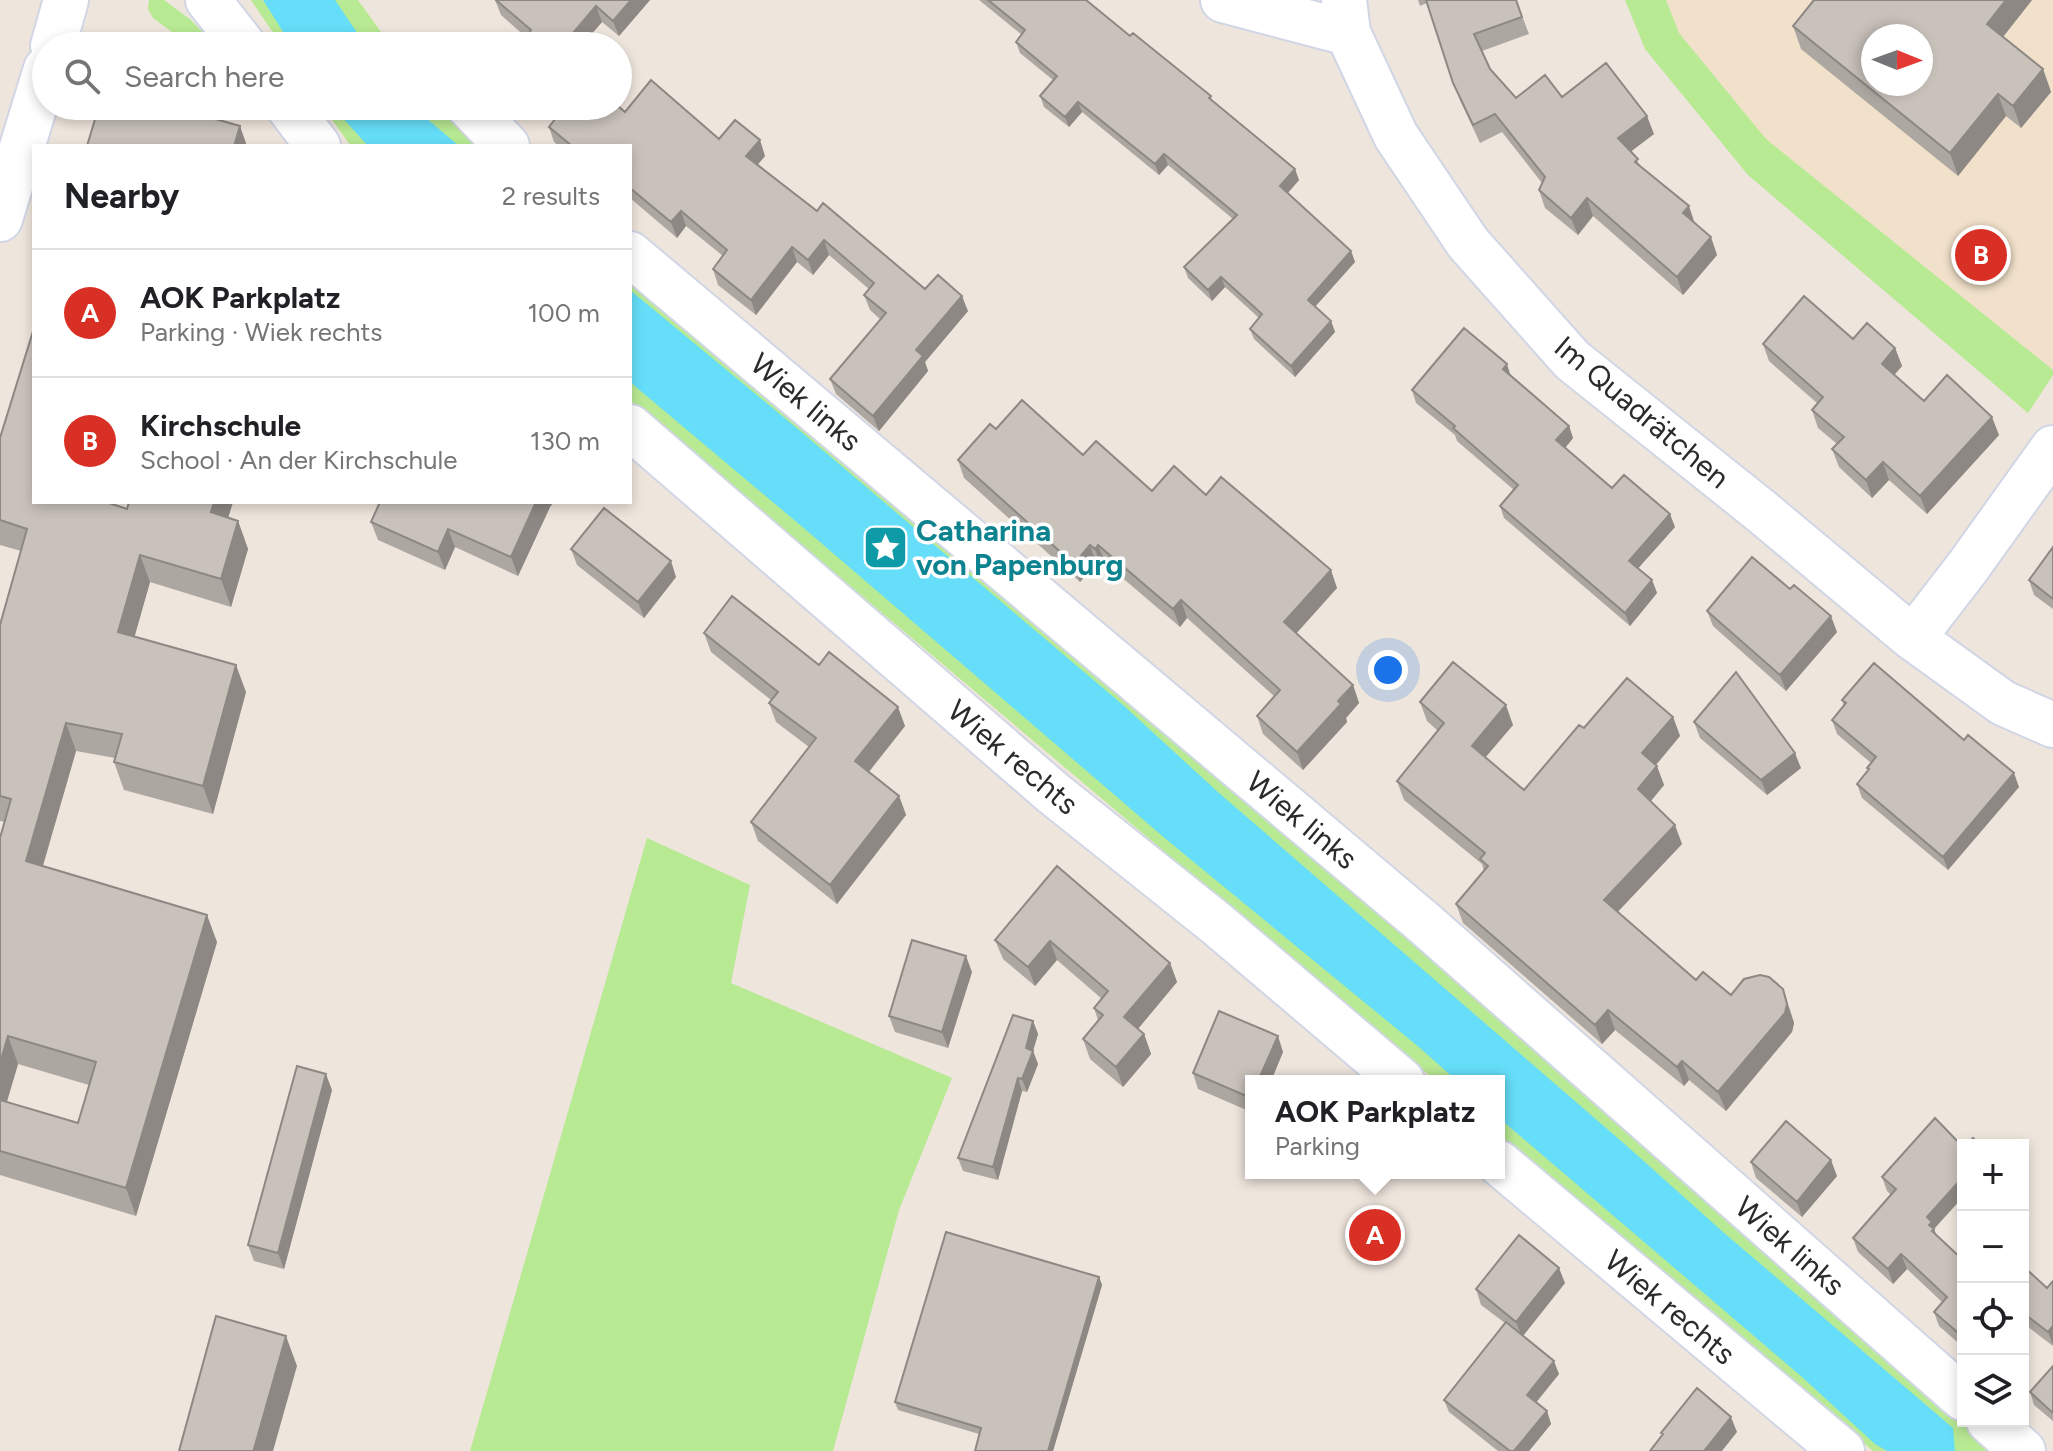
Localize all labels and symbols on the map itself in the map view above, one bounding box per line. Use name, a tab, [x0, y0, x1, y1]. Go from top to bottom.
north arrow	[1861, 24, 1933, 96]
pin: B	[1955, 225, 2007, 285]
street label: Im Quadrätchen	[1547, 328, 1737, 496]
street label: Wiek links	[743, 345, 869, 459]
place label: Catharina von Papenburg	[916, 512, 1124, 583]
place icon: Catharina von Papenburg	[861, 523, 909, 571]
your location	[1368, 650, 1408, 690]
street label: Wiek rechts	[940, 692, 1086, 822]
street label: Wiek links	[1239, 763, 1365, 877]
street label: Wiek links	[1728, 1188, 1852, 1304]
pin: A	[1349, 1205, 1401, 1265]
street label: Wiek rechts	[1597, 1242, 1743, 1372]

